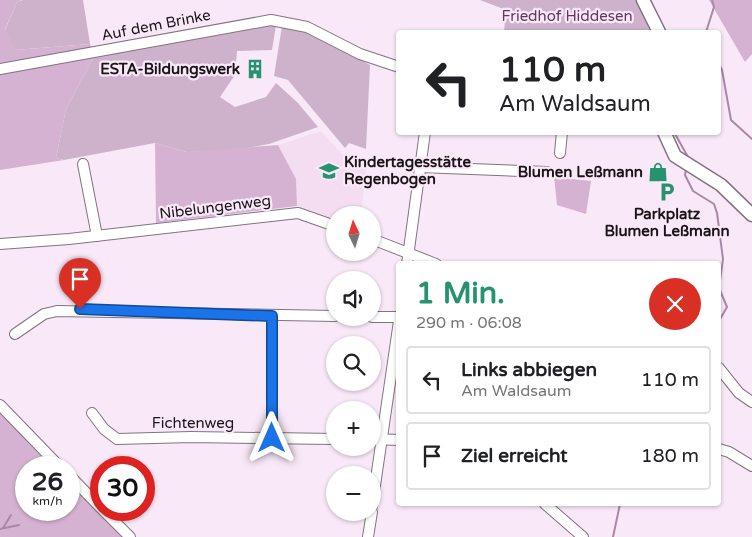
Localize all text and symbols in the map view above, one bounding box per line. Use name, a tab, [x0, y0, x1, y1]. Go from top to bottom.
street label: Auf dem Brinke	[100, 6, 212, 44]
park label: Friedhof Hiddesen	[501, 7, 633, 25]
text: 110 m	[499, 49, 606, 91]
icon: left	[416, 50, 481, 115]
building icon: ESTA-Bildungswerk	[244, 58, 266, 80]
place label: ESTA-Bildungswerk	[100, 60, 240, 79]
text: Am Waldsaum	[499, 91, 651, 117]
place label: Kindertagesstätte Regenbogen	[344, 153, 471, 189]
school or university icon: Kindertagesstätte Regenbogen	[318, 160, 340, 182]
shop icon: Blumen Leßmann	[647, 161, 669, 183]
place label: Blumen Leßmann	[518, 163, 643, 181]
parking icon: Parkplatz Blumen Leßmann	[656, 181, 678, 203]
street label: Nibelungenweg	[158, 191, 272, 223]
place label: Parkplatz Blumen Leßmann	[604, 205, 730, 240]
north arrow	[326, 206, 381, 261]
map controls	[326, 206, 381, 521]
pin	[59, 258, 101, 309]
icon: arrive	[66, 265, 94, 293]
button: sound	[326, 271, 381, 326]
text: 1 Min.	[416, 275, 505, 312]
button: close	[649, 278, 701, 330]
text: 290 m · 06:08	[416, 313, 522, 333]
button: search	[326, 336, 381, 391]
text: Links abbiegen	[461, 359, 597, 381]
icon: left	[418, 366, 446, 394]
text: 110 m	[641, 369, 699, 391]
text: Am Waldsaum	[461, 381, 571, 401]
button: +	[326, 401, 381, 456]
position arrow	[245, 411, 297, 463]
street label: Fichtenweg	[152, 414, 234, 432]
icon: arrive	[418, 442, 446, 470]
text: Ziel erreicht	[461, 445, 568, 467]
text: 180 m	[641, 445, 699, 467]
speed limit sign: 30	[90, 456, 155, 521]
button: −	[326, 466, 381, 521]
text: 26	[32, 467, 63, 497]
text: km/h	[32, 494, 63, 508]

